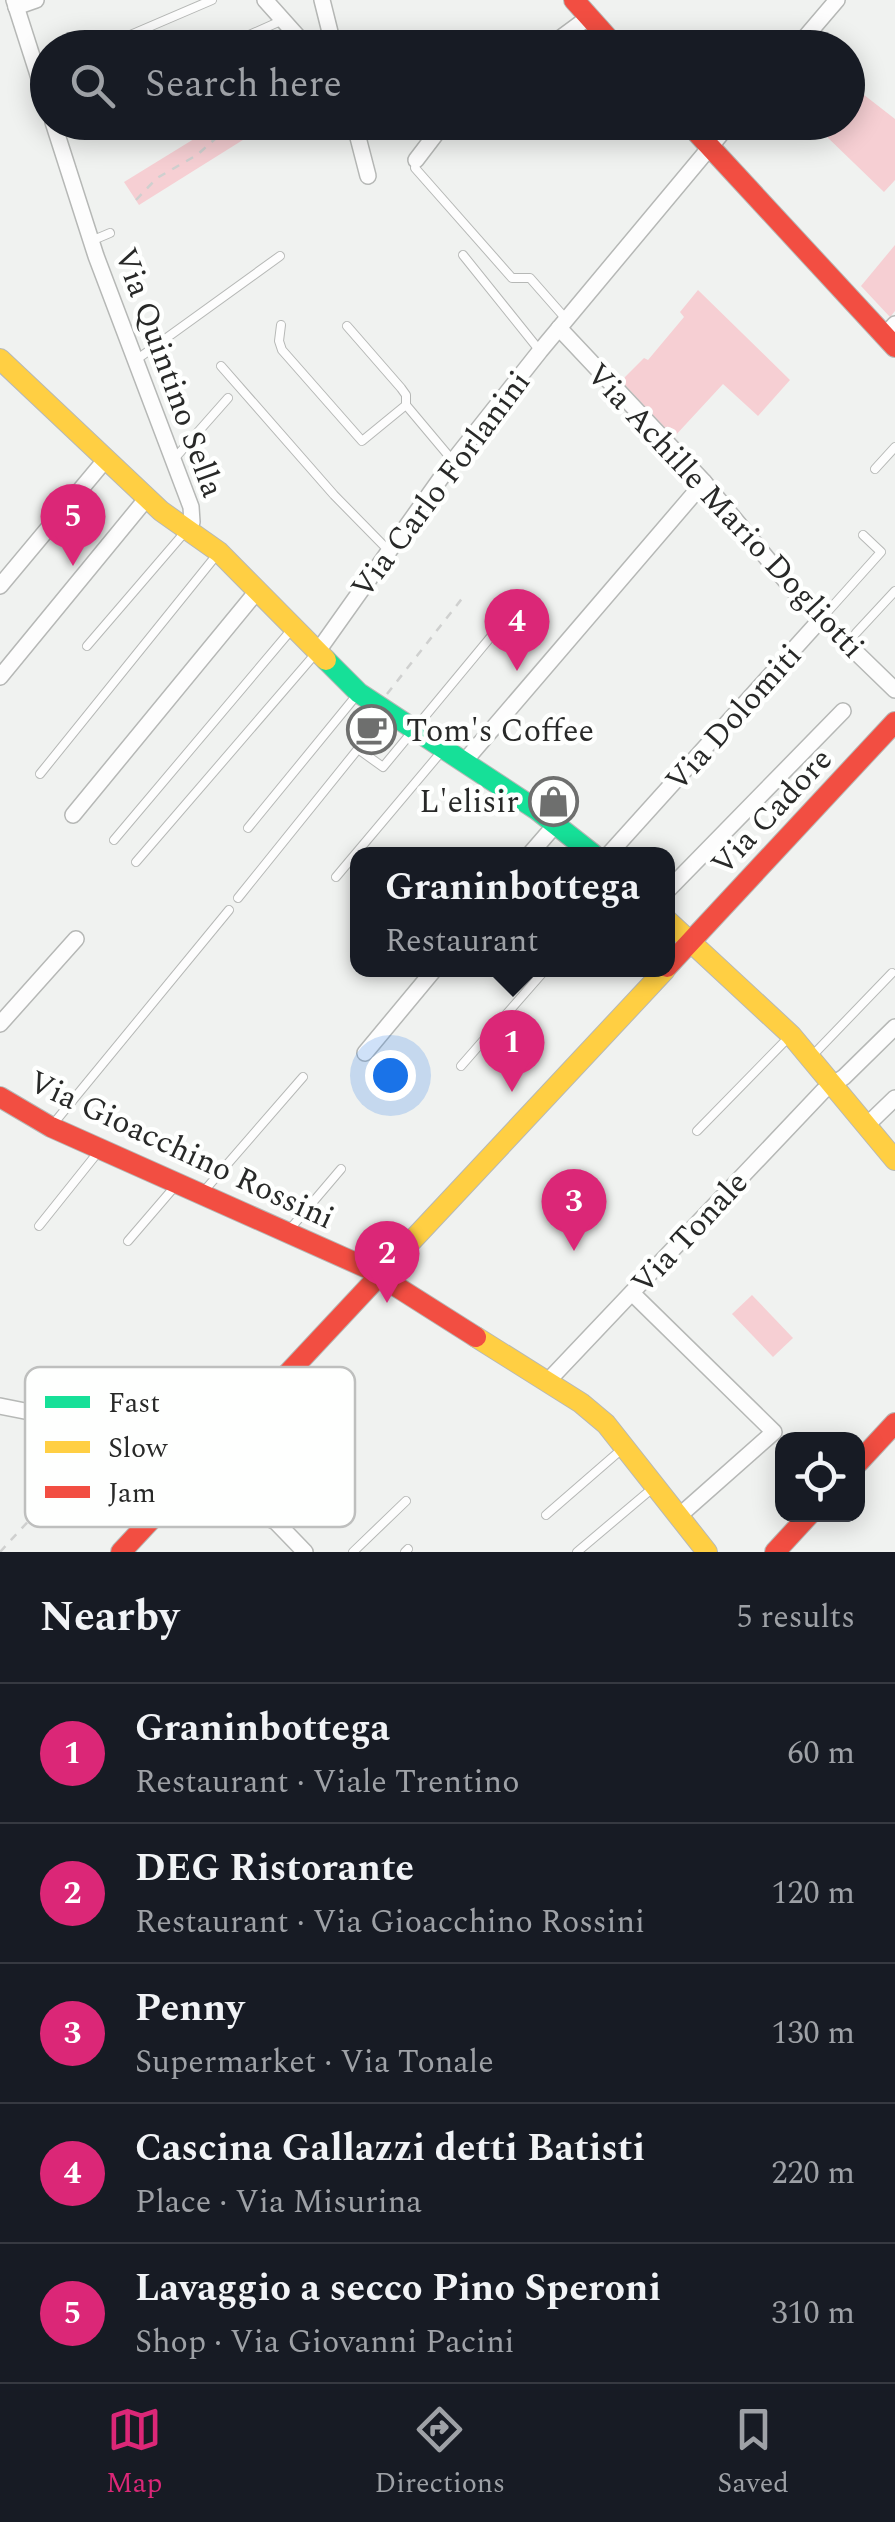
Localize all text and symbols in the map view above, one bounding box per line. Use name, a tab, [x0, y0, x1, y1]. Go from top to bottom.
search box	[30, 30, 865, 140]
text: Search here	[145, 56, 342, 114]
icon: search	[65, 58, 120, 113]
street label: Via Quintino Sella	[101, 241, 237, 505]
street label: Via Achille Mario Dogliotti	[574, 352, 876, 670]
street label: Via Carlo Forlanini	[339, 361, 543, 609]
pin: 5	[40, 484, 106, 566]
pin: 4	[484, 588, 550, 671]
street label: Via Dolomiti	[654, 633, 814, 803]
cafe icon: Tom's Coffee	[345, 704, 397, 756]
place label: Tom's Coffee	[406, 707, 594, 756]
street label: Via Cadore	[700, 737, 844, 887]
shop icon: L'elisir	[528, 775, 580, 827]
place label: L'elisir	[419, 778, 519, 827]
popup	[350, 847, 675, 977]
text: Graninbottega	[385, 859, 640, 917]
text: Restaurant	[385, 917, 539, 966]
pin: 1	[480, 1010, 544, 1092]
your location	[365, 1050, 416, 1101]
street label: Via Gioacchino Rossini	[20, 1058, 342, 1243]
street label: Via Tonale	[620, 1160, 760, 1306]
pin: 3	[542, 1168, 606, 1251]
pin: 2	[354, 1220, 420, 1303]
legend	[25, 1367, 355, 1527]
text: Fast	[108, 1382, 160, 1425]
text: Slow	[108, 1427, 168, 1470]
map controls	[775, 1432, 865, 1522]
button: locate	[775, 1432, 865, 1522]
text: Jam	[108, 1472, 156, 1515]
text: Nearby	[40, 1586, 179, 1649]
text: 5 results	[736, 1593, 855, 1642]
text: Graninbottega	[135, 1700, 390, 1758]
text: 1	[64, 1729, 81, 1778]
text: 60 m	[787, 1729, 855, 1778]
text: Restaurant · Viale Trentino	[135, 1758, 519, 1807]
text: DEG Ristorante	[135, 1840, 414, 1898]
text: 2	[64, 1869, 81, 1918]
text: 120 m	[771, 1869, 855, 1918]
text: Restaurant · Via Gioacchino Rossini	[135, 1898, 645, 1947]
text: Penny	[135, 1980, 244, 2038]
text: 3	[64, 2009, 81, 2058]
text: 130 m	[771, 2009, 855, 2058]
text: Supermarket · Via Tonale	[135, 2038, 494, 2087]
text: Cascina Gallazzi detti Batisti	[135, 2120, 645, 2178]
text: 4	[64, 2149, 81, 2198]
text: 220 m	[771, 2149, 855, 2198]
text: Place · Via Misurina	[135, 2178, 422, 2227]
text: Lavaggio a secco Pino Speroni	[135, 2260, 661, 2318]
text: 5	[64, 2289, 81, 2338]
text: 310 m	[771, 2289, 855, 2338]
text: Shop · Via Giovanni Pacini	[135, 2318, 515, 2367]
tab: Map	[106, 2402, 162, 2505]
tab: Directions	[374, 2402, 505, 2505]
tab: Saved	[717, 2402, 789, 2505]

